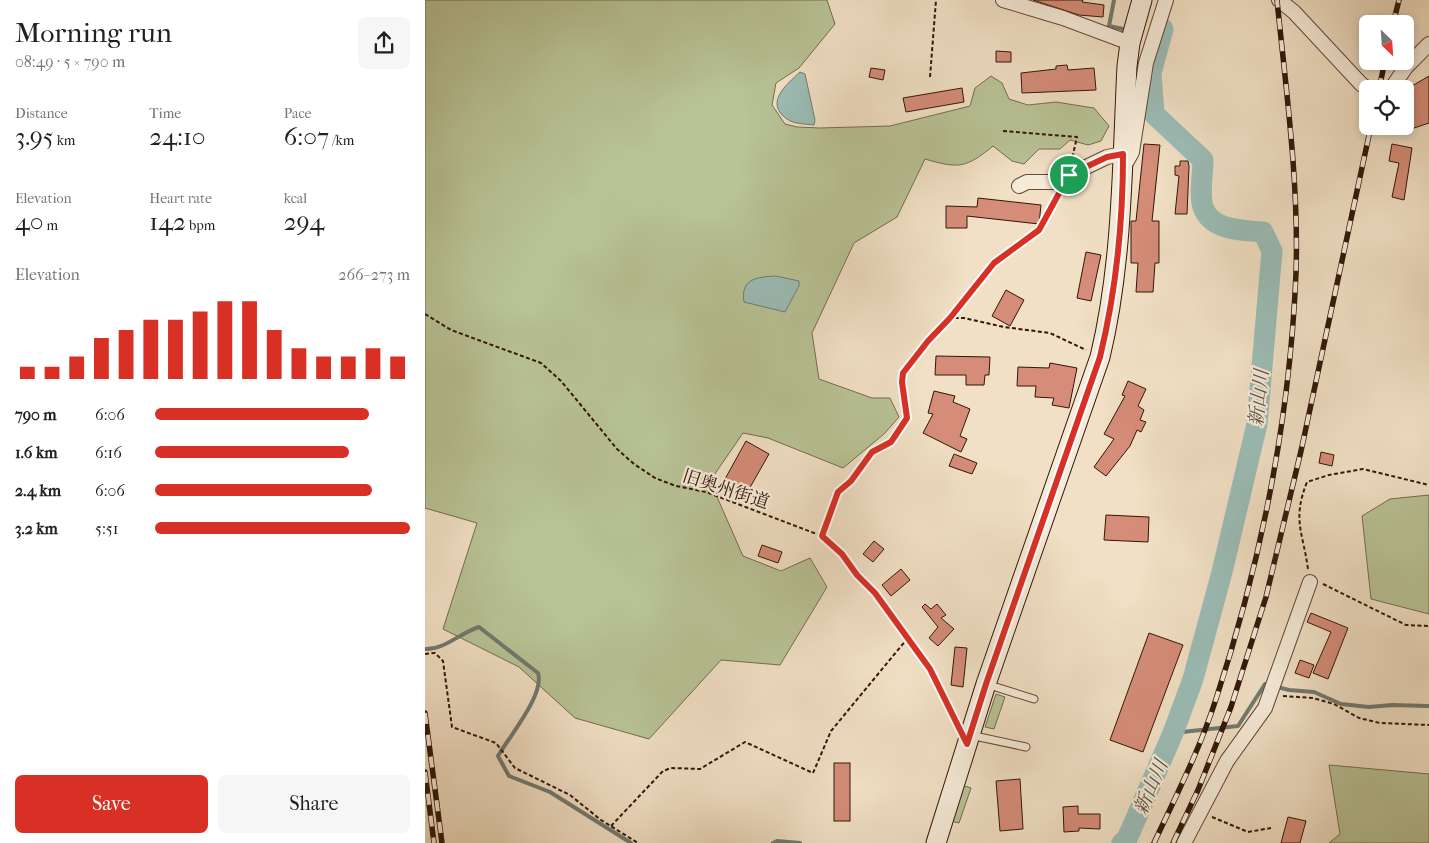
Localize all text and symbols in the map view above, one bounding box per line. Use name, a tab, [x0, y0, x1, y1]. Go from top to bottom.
north arrow	[1359, 15, 1414, 70]
map controls	[1359, 15, 1414, 135]
text: Morning run	[15, 16, 172, 49]
button: share	[358, 17, 410, 69]
text: 08:49 · 5 × 790 m	[15, 52, 125, 71]
button: locate	[1359, 80, 1414, 135]
text: Distance	[15, 105, 68, 122]
text: Time	[149, 105, 181, 122]
text: Pace	[284, 105, 312, 122]
text: 3.95	[15, 122, 54, 151]
text: 24:10	[149, 122, 206, 151]
text: 6:07	[284, 122, 329, 151]
text: km	[54, 132, 76, 149]
text: /km	[329, 132, 354, 149]
pin	[1048, 154, 1090, 196]
icon: arrive	[1055, 161, 1083, 189]
text: Elevation	[15, 190, 72, 207]
text: Heart rate	[149, 190, 212, 207]
text: kcal	[284, 190, 307, 207]
text: 40	[15, 207, 44, 236]
text: 142	[149, 207, 186, 236]
text: 294	[284, 207, 324, 236]
text: m	[44, 217, 58, 234]
text: bpm	[186, 217, 215, 234]
text: Elevation	[15, 265, 80, 284]
text: 266–273 m	[338, 265, 410, 284]
water label: 新山川	[1245, 367, 1273, 428]
text: 790 m	[15, 405, 57, 424]
text: 6:06	[95, 405, 125, 424]
text: 1.6 km	[15, 443, 57, 462]
text: 6:16	[95, 443, 122, 462]
street label: 旧奥州街道	[680, 466, 772, 513]
text: 2.4 km	[15, 481, 61, 500]
text: 6:06	[95, 481, 125, 500]
text: 3.2 km	[15, 519, 58, 538]
text: 5:51	[95, 519, 118, 538]
water label: 新山川	[1130, 755, 1173, 818]
button: Save	[15, 775, 208, 833]
button: Share	[218, 775, 410, 833]

